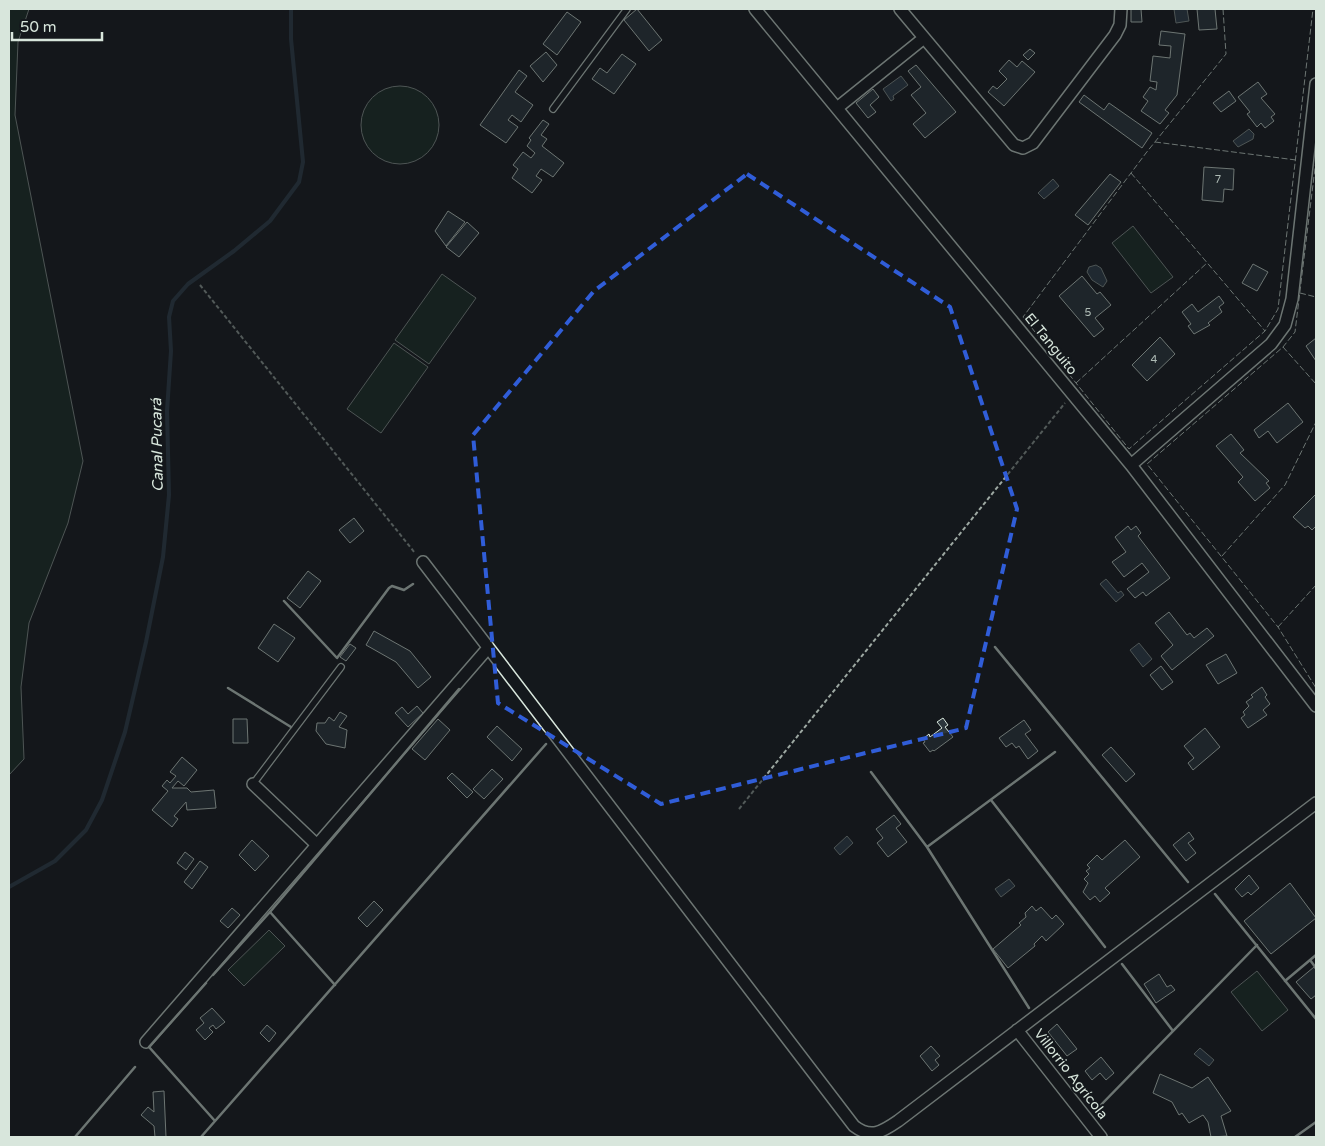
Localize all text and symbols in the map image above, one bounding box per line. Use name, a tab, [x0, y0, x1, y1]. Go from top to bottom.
scale bar	[12, 10, 102, 42]
text: 50 m	[20, 18, 57, 36]
house number: 7	[1215, 173, 1222, 186]
house number: 5	[1085, 306, 1092, 319]
street label: El Tanguito	[1021, 310, 1081, 378]
house number: 4	[1151, 353, 1158, 366]
water label: Canal Pucará	[147, 397, 167, 492]
street label: Villorrio Agrícola	[1030, 1025, 1112, 1123]

